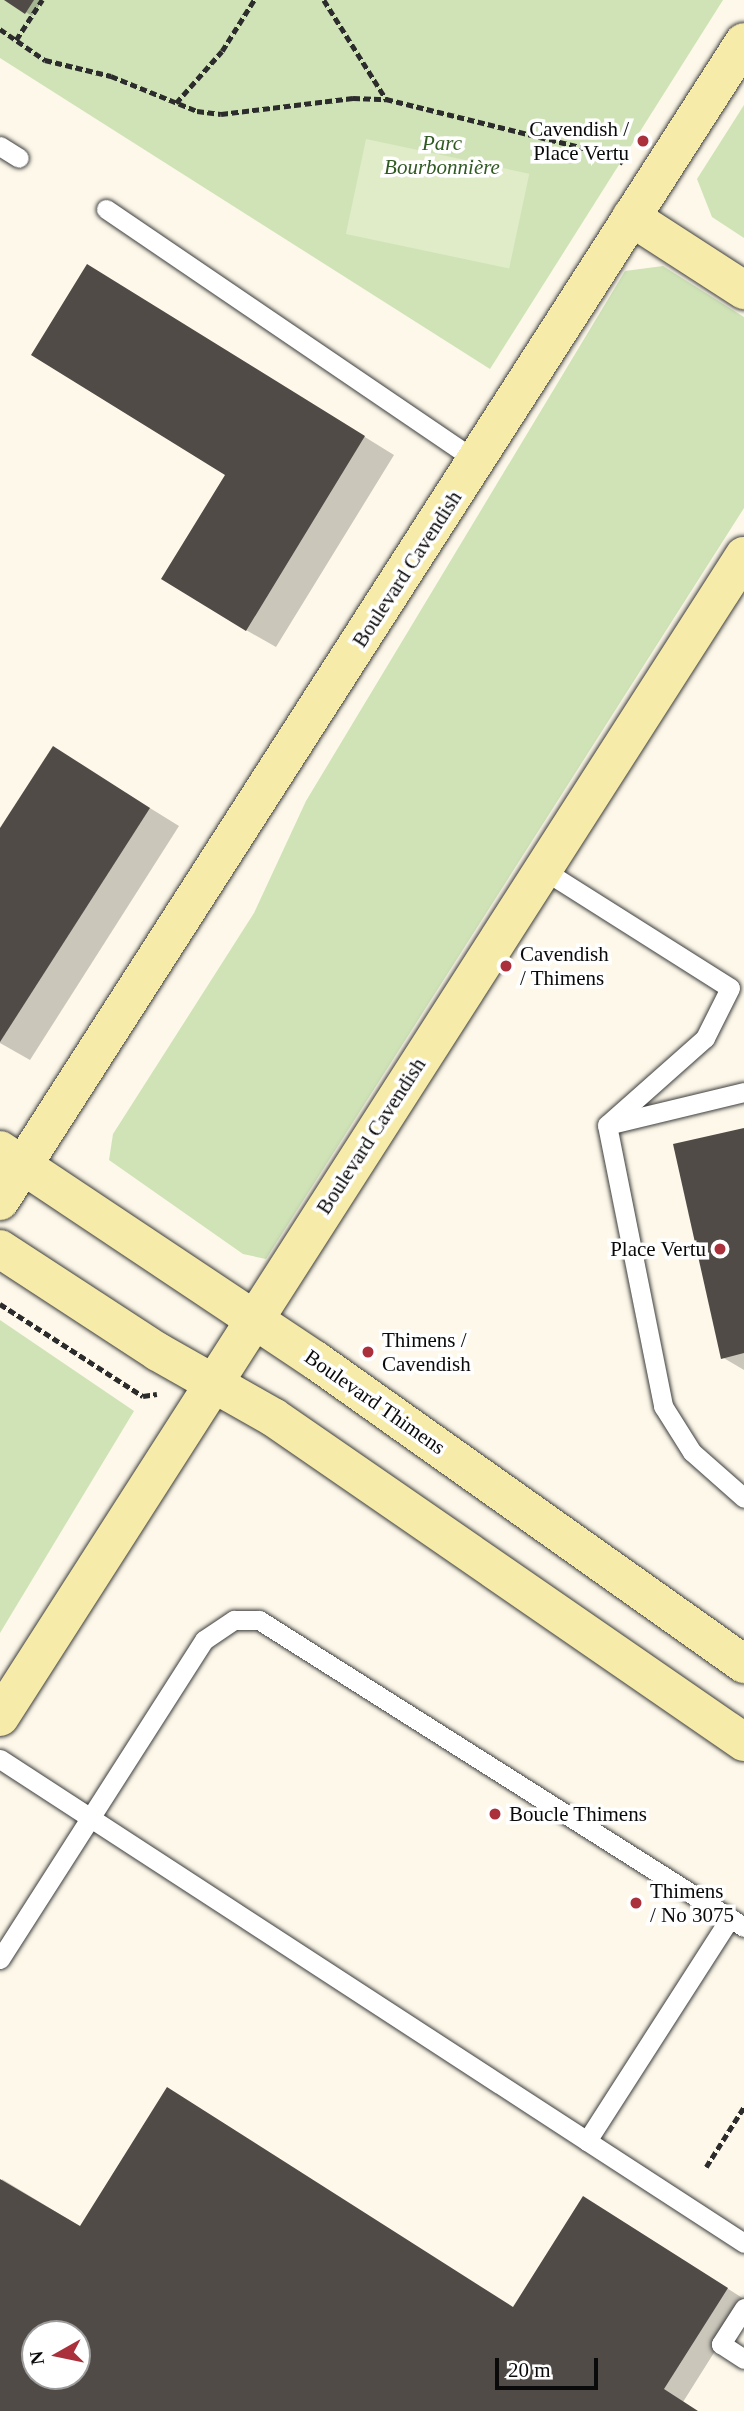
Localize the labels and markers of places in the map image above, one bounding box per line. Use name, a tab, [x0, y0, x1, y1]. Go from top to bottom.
place label: Cavendish / Place Vertu	[529, 116, 629, 166]
marker: Cavendish / Place Vertu	[635, 133, 651, 149]
place label: Cavendish / Thimens	[520, 941, 609, 991]
marker: Cavendish / Thimens	[498, 958, 514, 974]
place label: Place Vertu	[610, 1236, 706, 1262]
marker: Place Vertu	[712, 1241, 728, 1257]
place label: Thimens / Cavendish	[382, 1327, 471, 1377]
marker: Thimens / Cavendish	[360, 1344, 376, 1360]
place label: Boucle Thimens	[509, 1801, 647, 1827]
marker: Boucle Thimens	[487, 1806, 503, 1822]
place label: Thimens / No 3075	[650, 1878, 734, 1928]
marker: Thimens / No 3075	[628, 1895, 644, 1911]

